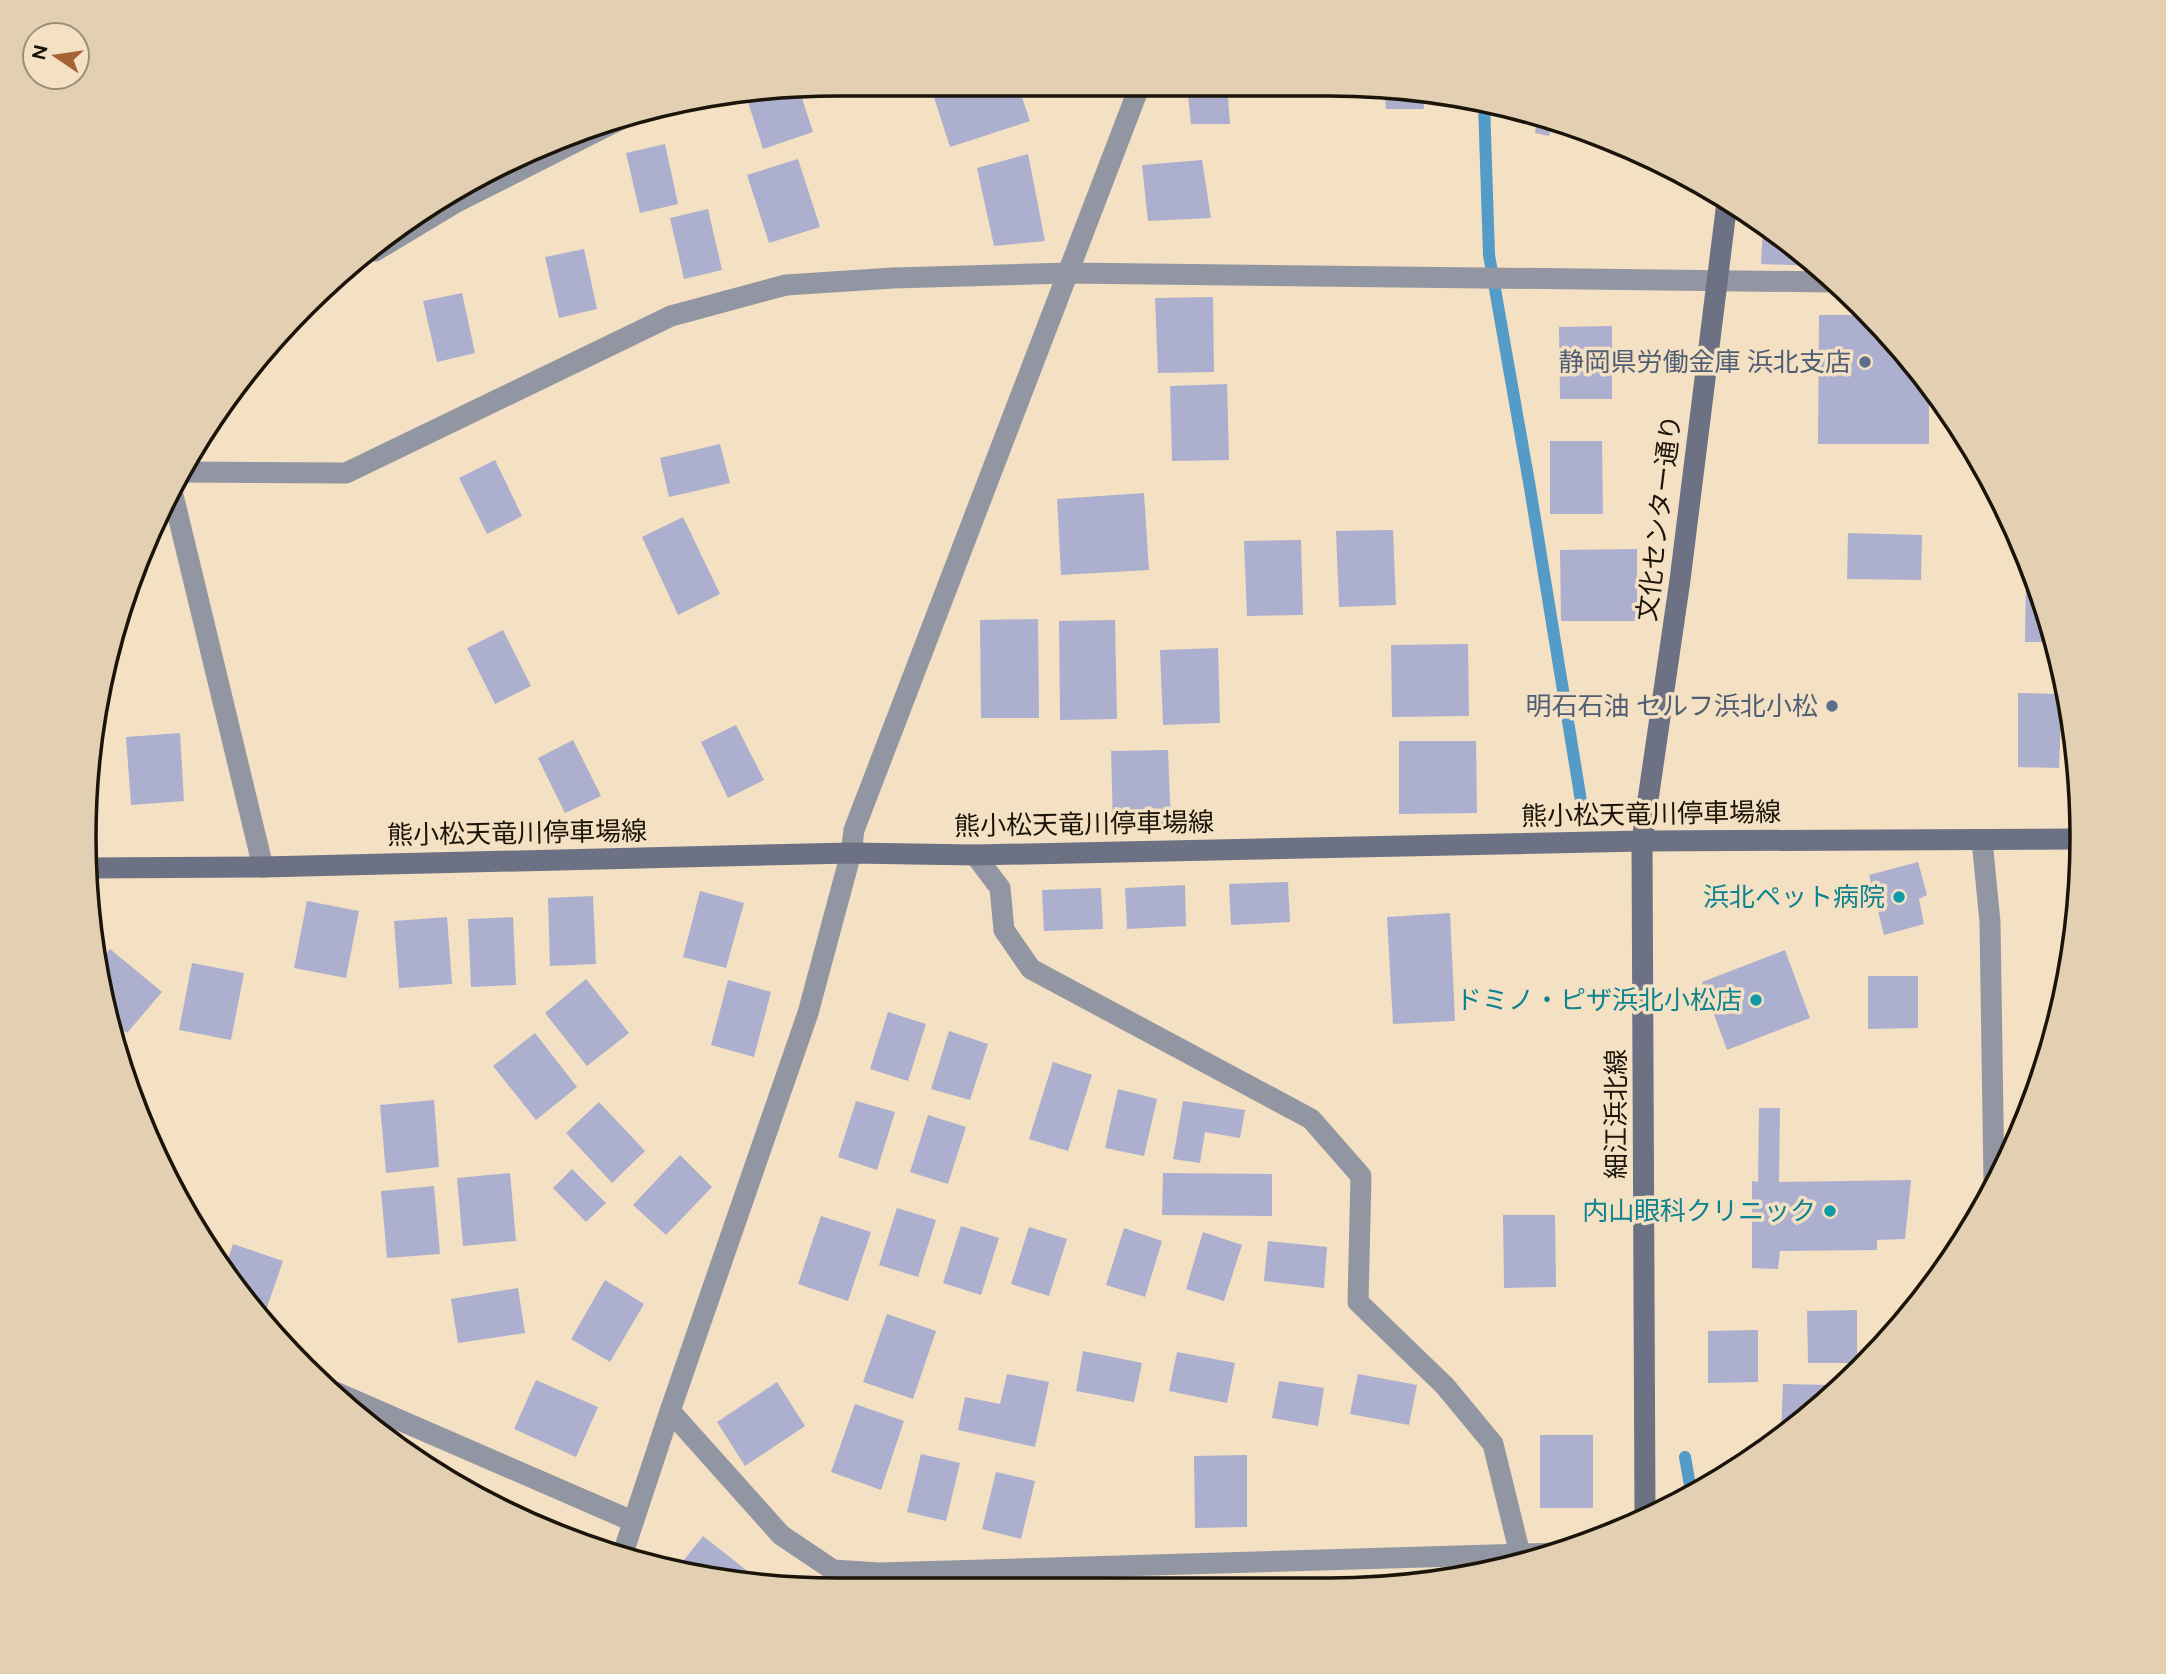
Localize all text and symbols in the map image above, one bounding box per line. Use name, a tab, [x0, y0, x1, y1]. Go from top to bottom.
north arrow	[21, 21, 91, 91]
text: N	[27, 43, 53, 62]
place label: 静岡県労働金庫 浜北支店	[1559, 346, 1851, 378]
marker: 静岡県労働金庫 浜北支店	[1857, 354, 1873, 370]
street label: 文化センター通り	[1630, 413, 1688, 623]
place label: 明石石油 セルフ浜北小松	[1526, 690, 1818, 722]
marker: 明石石油 セルフ浜北小松	[1824, 698, 1840, 714]
street label: 熊小松天竜川停車場線	[1521, 796, 1781, 832]
street label: 熊小松天竜川停車場線	[954, 806, 1214, 842]
street label: 熊小松天竜川停車場線	[387, 815, 647, 851]
place label: 浜北ペット病院	[1703, 881, 1885, 913]
marker: 浜北ペット病院	[1891, 889, 1907, 905]
place label: ドミノ・ピザ浜北小松店	[1456, 984, 1742, 1016]
marker: ドミノ・ピザ浜北小松店	[1748, 992, 1764, 1008]
street label: 細江浜北線	[1600, 1049, 1632, 1179]
place label: 内山眼科クリニック	[1582, 1195, 1816, 1227]
marker: 内山眼科クリニック	[1822, 1203, 1838, 1219]

